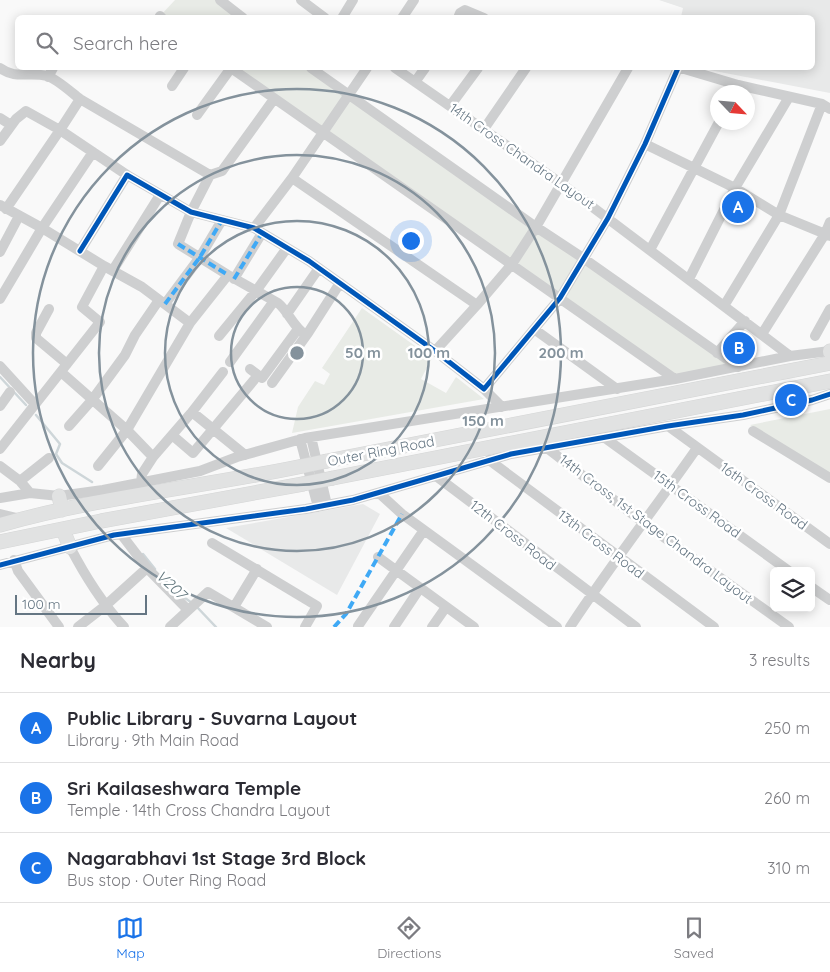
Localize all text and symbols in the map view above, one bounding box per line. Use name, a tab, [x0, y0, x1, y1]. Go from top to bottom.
search box	[15, 15, 815, 70]
icon: search	[33, 29, 61, 57]
text: Search here	[73, 31, 178, 55]
north arrow	[710, 85, 755, 130]
street label: 14th Cross Chandra Layout	[446, 99, 598, 213]
pin: A	[722, 188, 754, 226]
your location	[398, 228, 424, 254]
pin: B	[723, 329, 755, 367]
text: 50 m	[345, 343, 381, 362]
text: 100 m	[408, 343, 450, 362]
text: 200 m	[539, 343, 584, 362]
centre of rings	[288, 344, 306, 362]
pin: C	[775, 381, 807, 419]
text: 150 m	[462, 411, 504, 430]
street label: Outer Ring Road	[326, 432, 436, 470]
street label: 14th Cross, 1st Stage Chandra Layout	[556, 450, 756, 608]
street label: 16th Cross Road	[717, 458, 811, 534]
street label: 15th Cross Road	[650, 466, 744, 542]
street label: 12th Cross Road	[467, 496, 559, 574]
street label: 13th Cross Road	[554, 506, 648, 582]
water label: V207	[152, 566, 192, 605]
map controls	[770, 567, 815, 612]
button: layers	[770, 567, 815, 612]
scale bar	[15, 592, 148, 615]
text: 100 m	[22, 595, 60, 613]
text: Nearby	[20, 647, 96, 673]
text: 3 results	[749, 650, 810, 670]
text: Public Library - Suvarna Layout	[67, 706, 357, 730]
text: A	[31, 718, 41, 738]
text: 250 m	[764, 718, 810, 738]
text: Library · 9th Main Road	[67, 730, 239, 750]
text: Sri Kailaseshwara Temple	[67, 776, 301, 800]
text: B	[31, 788, 41, 808]
text: 260 m	[764, 788, 810, 808]
text: Temple · 14th Cross Chandra Layout	[67, 800, 330, 820]
text: Nagarabhavi 1st Stage 3rd Block	[67, 846, 366, 870]
text: C	[31, 858, 41, 878]
text: 310 m	[767, 858, 810, 878]
text: Bus stop · Outer Ring Road	[67, 870, 266, 890]
tab: Map	[116, 914, 145, 962]
tab: Directions	[377, 914, 441, 962]
tab: Saved	[674, 914, 714, 962]

